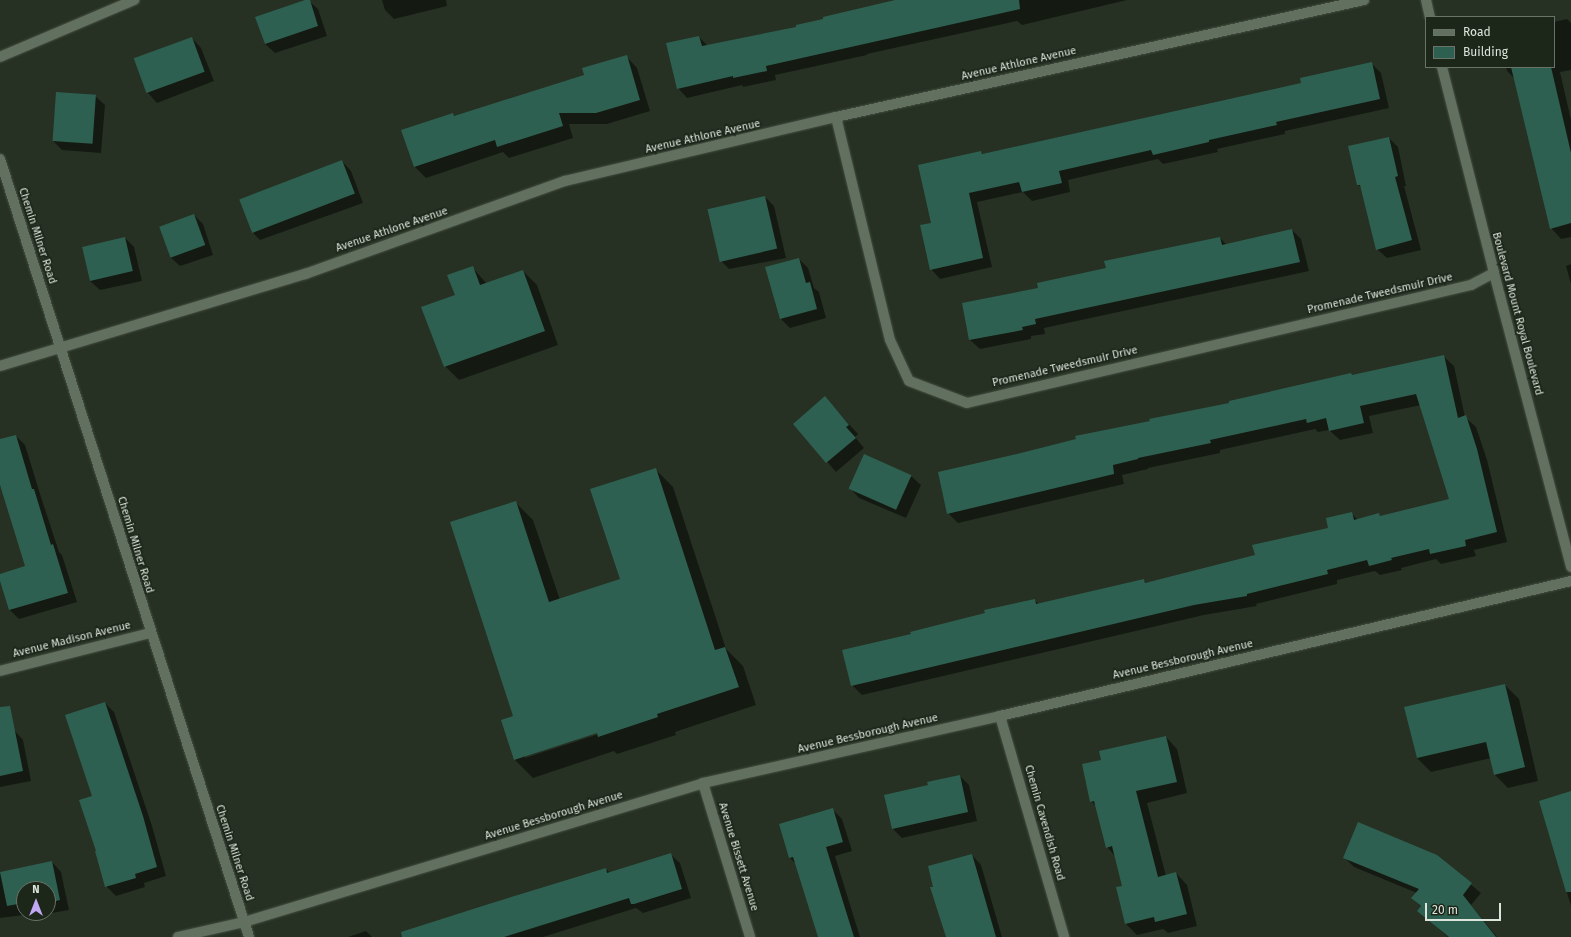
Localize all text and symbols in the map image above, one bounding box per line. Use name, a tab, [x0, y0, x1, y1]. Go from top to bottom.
legend	[1425, 16, 1555, 68]
text: Road	[1463, 25, 1491, 39]
street label: Avenue Athlone Avenue	[960, 44, 1078, 84]
text: Building	[1463, 45, 1508, 59]
street label: Avenue Athlone Avenue	[644, 117, 762, 157]
street label: Chemin Milner Road	[15, 186, 59, 286]
street label: Avenue Athlone Avenue	[334, 205, 450, 255]
street label: Boulevard Mount Royal Boulevard	[1489, 231, 1545, 397]
street label: Promenade Tweedsmuir Drive	[1306, 271, 1454, 317]
street label: Promenade Tweedsmuir Drive	[991, 344, 1139, 390]
street label: Chemin Milner Road	[114, 495, 156, 595]
street label: Avenue Madison Avenue	[12, 619, 132, 661]
street label: Avenue Bessborough Avenue	[1112, 637, 1254, 683]
street label: Avenue Bessborough Avenue	[797, 711, 939, 757]
street label: Chemin Cavendish Road	[1021, 764, 1067, 882]
street label: Avenue Bessborough Avenue	[483, 789, 625, 843]
street label: Avenue Bissett Avenue	[715, 801, 761, 913]
street label: Chemin Milner Road	[212, 803, 256, 903]
north arrow	[16, 881, 56, 921]
text: N	[32, 883, 40, 896]
scale bar	[1427, 895, 1503, 921]
text: 20 m	[1432, 903, 1458, 917]

